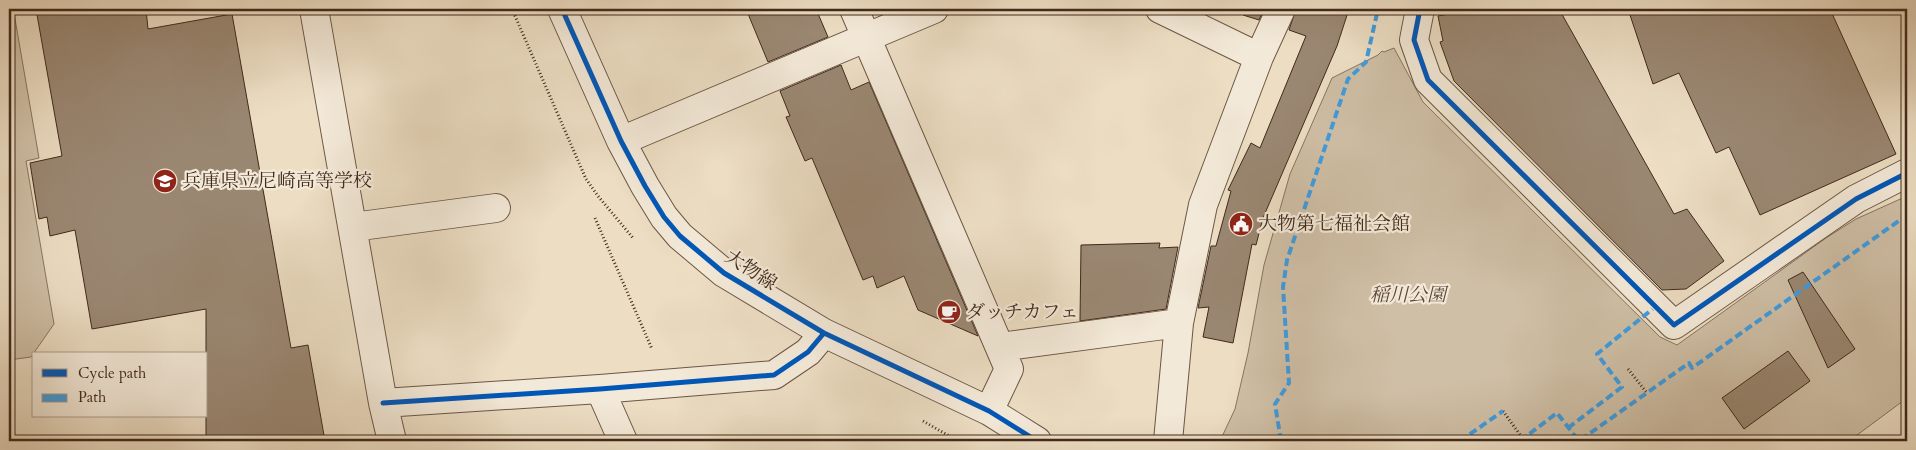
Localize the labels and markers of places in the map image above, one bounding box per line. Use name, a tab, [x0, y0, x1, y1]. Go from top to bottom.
school or university icon: 兵庫県立尼崎高等学校	[152, 168, 178, 194]
place label: 兵庫県立尼崎高等学校	[182, 168, 372, 194]
public building icon: 大物第七福祉会館	[1228, 211, 1254, 237]
place label: 大物第七福祉会館	[1258, 211, 1410, 237]
cafe icon: ダッチカフェ	[936, 299, 962, 325]
place label: ダッチカフェ	[966, 299, 1079, 325]

